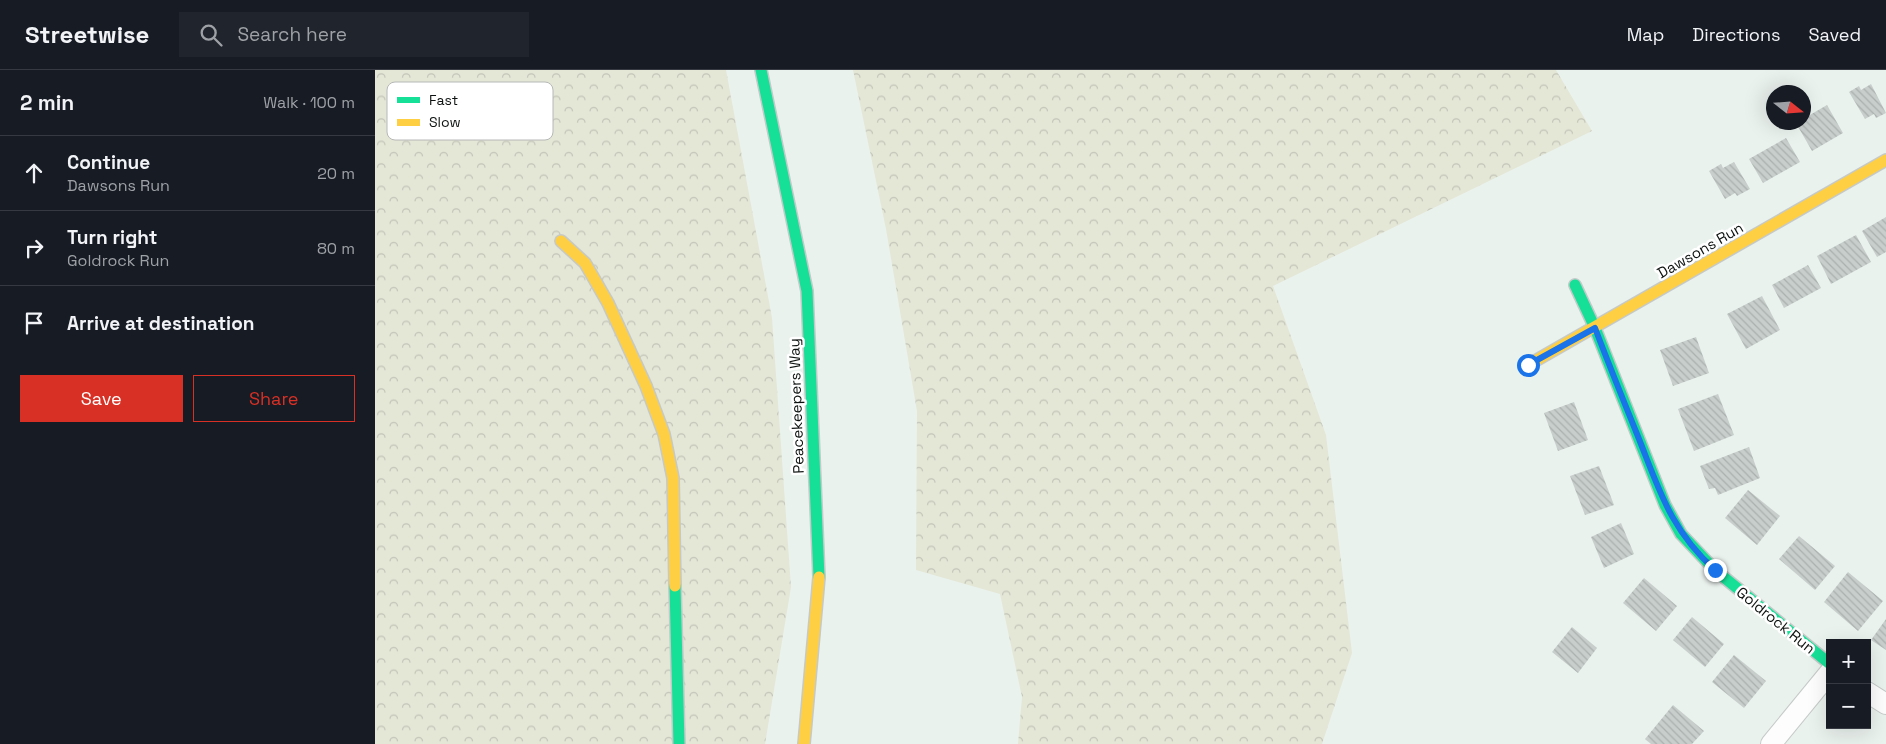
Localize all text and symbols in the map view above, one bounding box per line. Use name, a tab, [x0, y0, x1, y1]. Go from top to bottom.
search box	[179, 12, 529, 57]
text: Streetwise	[25, 19, 149, 50]
icon: search	[197, 21, 225, 49]
text: Search here	[237, 22, 347, 47]
text: Map	[1627, 23, 1664, 46]
text: Directions	[1692, 23, 1781, 46]
text: Saved	[1809, 23, 1861, 46]
legend	[387, 82, 553, 140]
north arrow	[1766, 85, 1811, 130]
text: 2 min	[20, 89, 74, 116]
text: Fast	[429, 91, 458, 109]
text: Walk · 100 m	[263, 92, 355, 113]
text: Slow	[429, 113, 461, 131]
text: Continue	[67, 150, 150, 175]
icon: ahead	[20, 159, 48, 187]
text: 20 m	[317, 163, 355, 184]
text: Dawsons Run	[67, 175, 170, 196]
street label: Dawsons Run	[1654, 218, 1746, 282]
text: Turn right	[67, 225, 157, 250]
icon: right	[20, 234, 48, 262]
text: 80 m	[317, 238, 355, 259]
text: Goldrock Run	[67, 250, 169, 271]
icon: arrive	[20, 309, 48, 337]
text: Arrive at destination	[67, 311, 255, 336]
street label: Peacekeepers Way	[784, 338, 808, 474]
route start	[1517, 354, 1540, 377]
button: Save	[20, 375, 183, 422]
button: Share	[193, 375, 355, 422]
route end	[1704, 559, 1727, 582]
street label: Goldrock Run	[1733, 582, 1819, 658]
map controls	[1826, 639, 1871, 729]
button: +	[1826, 639, 1871, 684]
button: −	[1826, 684, 1871, 729]

